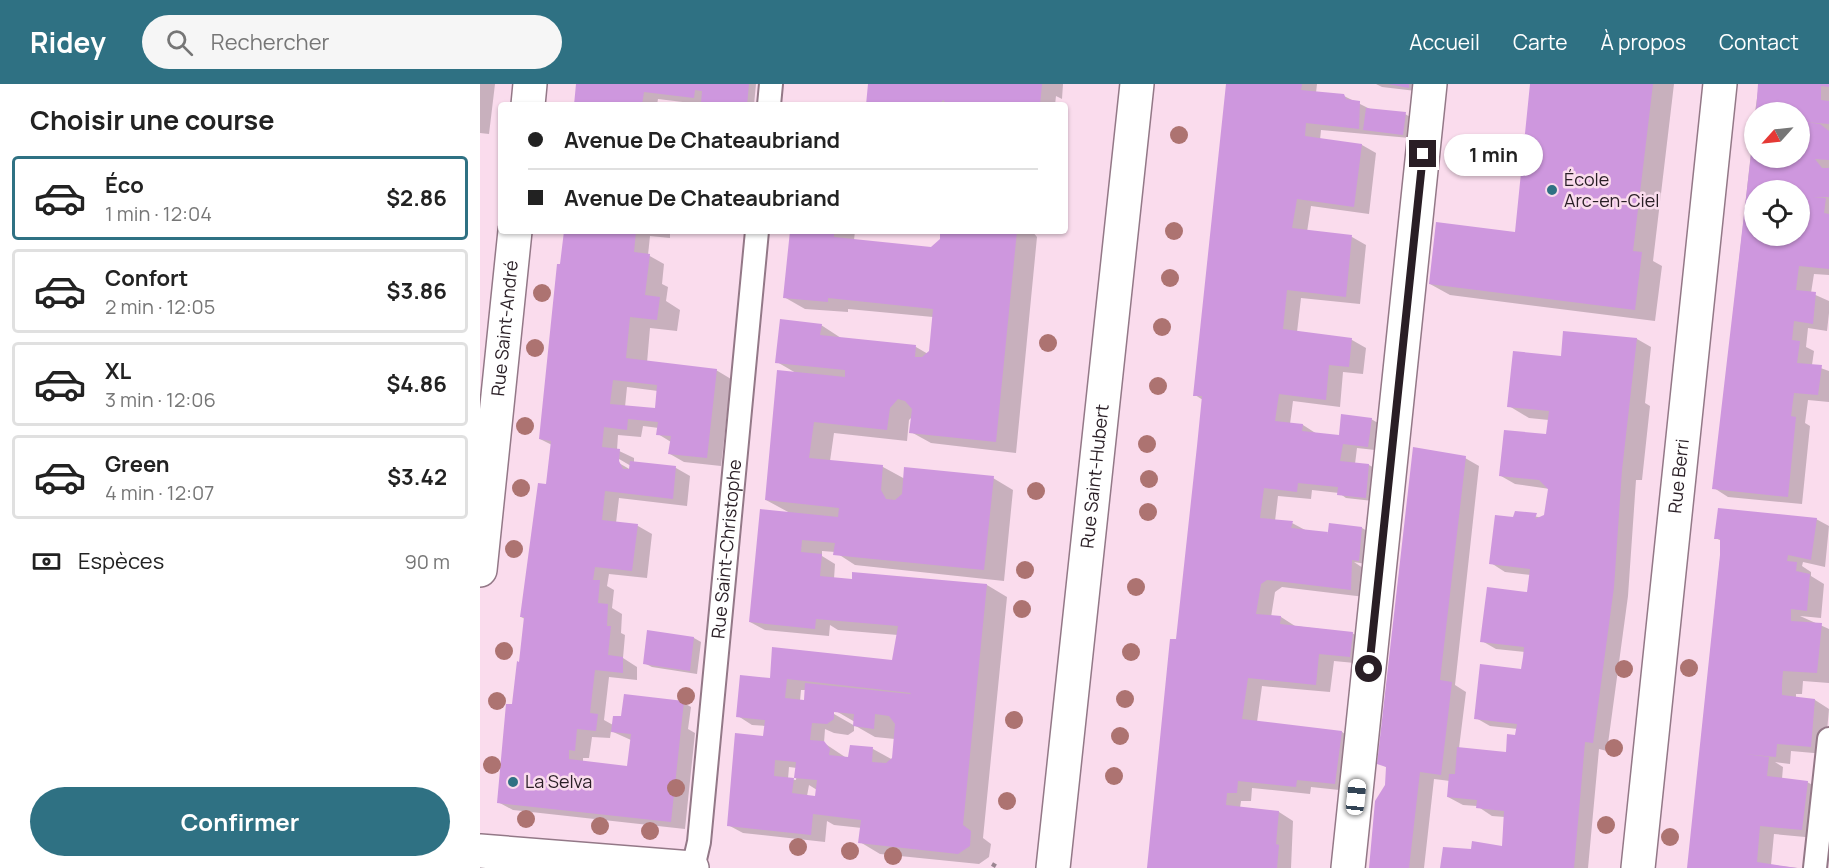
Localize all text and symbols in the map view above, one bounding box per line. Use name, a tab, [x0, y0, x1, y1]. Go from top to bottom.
search box	[142, 15, 562, 69]
text: Ridey	[30, 23, 106, 61]
icon: search	[163, 26, 196, 59]
text: Rechercher	[211, 27, 329, 57]
text: Accueil	[1409, 28, 1480, 56]
text: Carte	[1513, 28, 1567, 56]
text: À propos	[1600, 28, 1686, 56]
text: Contact	[1719, 28, 1799, 56]
text: Choisir une course	[30, 101, 274, 138]
north arrow	[1744, 102, 1810, 168]
map controls	[1744, 102, 1810, 246]
text: Avenue De Chateaubriand	[564, 125, 840, 155]
callout: 1 min	[1444, 133, 1543, 175]
route end	[1409, 140, 1436, 167]
text: 1 min	[1469, 141, 1518, 168]
place label: École Arc-en-Ciel	[1564, 167, 1660, 212]
text: Éco	[105, 170, 144, 200]
icon: car	[33, 171, 87, 225]
button: locate	[1744, 180, 1810, 246]
text: $2.86	[386, 183, 447, 213]
text: Avenue De Chateaubriand	[564, 183, 840, 213]
marker: École Arc-en-Ciel	[1545, 183, 1559, 197]
text: 1 min · 12:04	[105, 200, 212, 227]
street label: Rue Saint-André	[485, 259, 523, 397]
text: Confort	[105, 263, 188, 293]
icon: car	[33, 264, 87, 318]
text: $3.86	[387, 276, 447, 306]
text: 2 min · 12:05	[105, 293, 215, 320]
text: XL	[105, 356, 131, 386]
icon: car	[33, 357, 87, 411]
text: $4.86	[386, 369, 447, 399]
text: 3 min · 12:06	[105, 386, 216, 413]
street label: Rue Saint-Hubert	[1074, 403, 1114, 549]
street label: Rue Berri	[1662, 437, 1694, 515]
text: Green	[105, 449, 170, 479]
icon: car	[33, 450, 87, 504]
street label: Rue Saint-Christophe	[705, 458, 746, 640]
text: $3.42	[387, 462, 447, 492]
text: 4 min · 12:07	[105, 479, 214, 506]
icon: cash	[30, 545, 63, 578]
text: Espèces	[78, 546, 164, 576]
text: 90 m	[404, 548, 450, 575]
route start	[1355, 655, 1382, 682]
place label: La Selva	[525, 769, 592, 793]
marker: La Selva	[506, 775, 520, 789]
car	[1345, 778, 1367, 816]
button: Confirmer	[30, 787, 450, 856]

